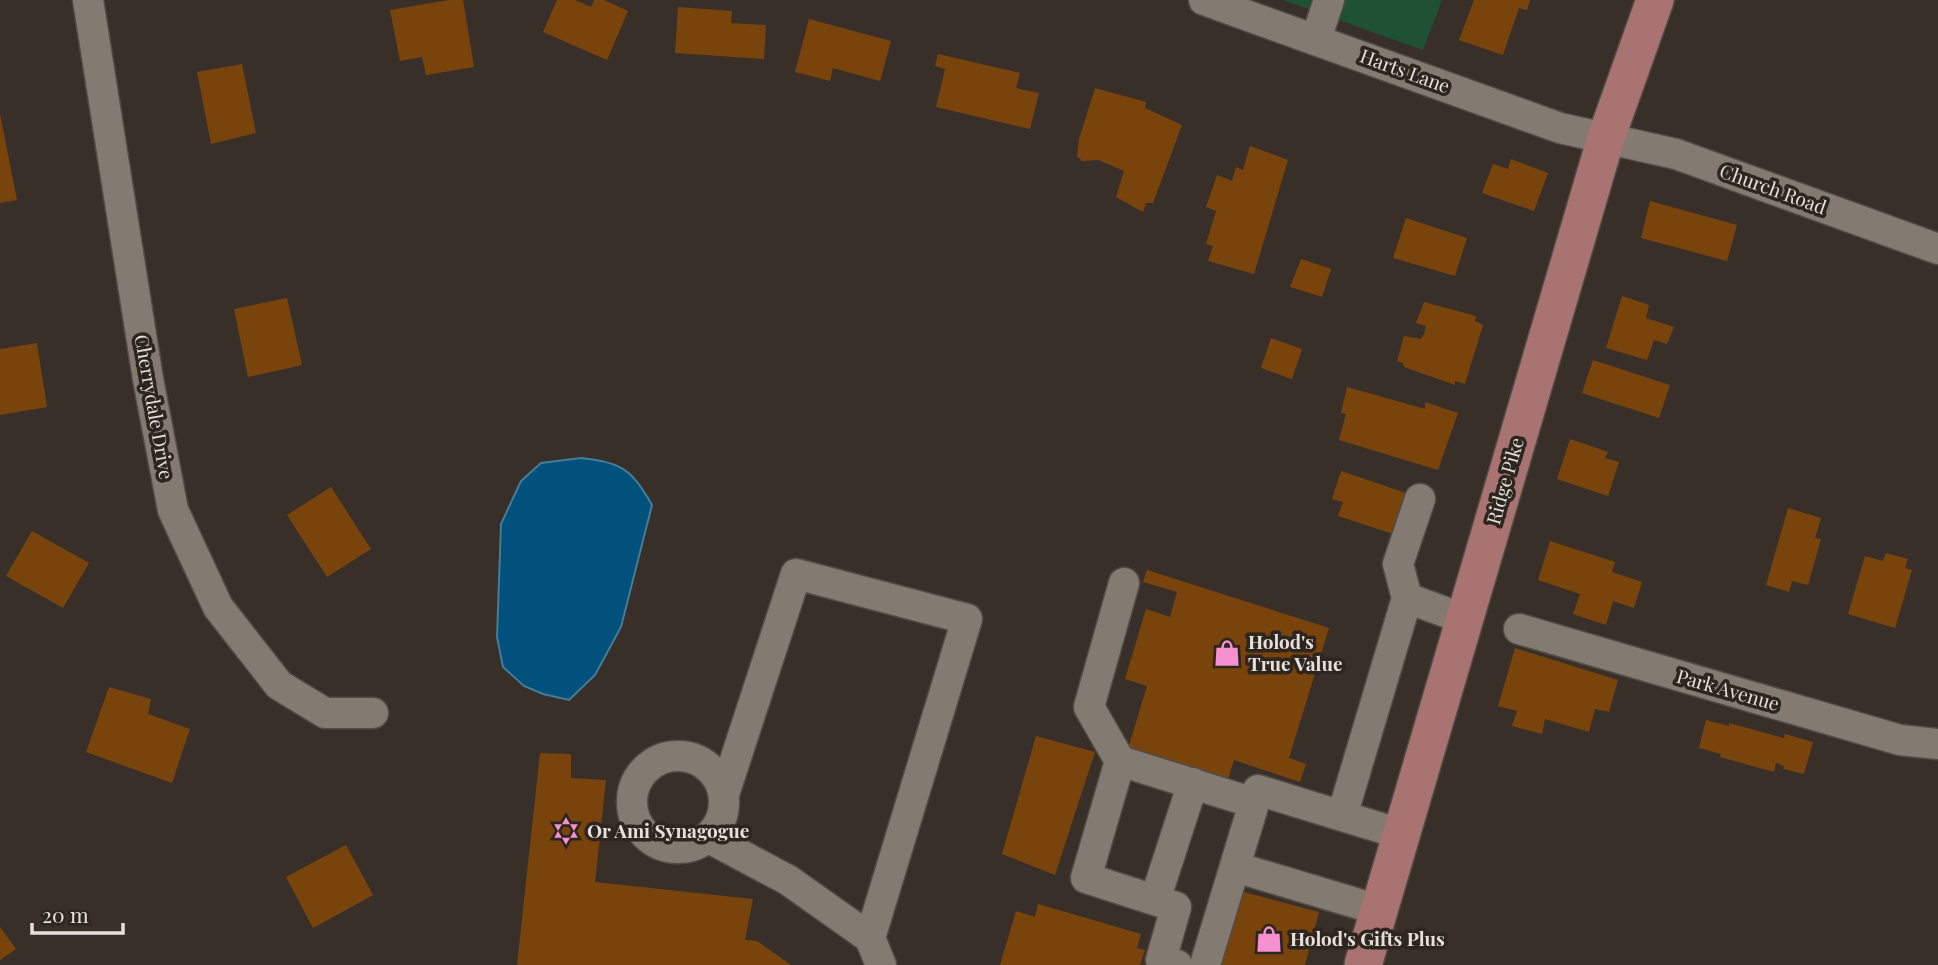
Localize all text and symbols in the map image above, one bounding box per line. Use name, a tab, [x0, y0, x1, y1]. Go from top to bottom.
street label: Harts Lane	[1357, 42, 1454, 98]
street label: Church Road	[1716, 157, 1830, 219]
street label: Cherrydale Drive	[129, 332, 181, 481]
street label: Ridge Pike	[1479, 434, 1529, 527]
place label: Holod's True Value	[1248, 628, 1343, 676]
shop icon: Holod's True Value	[1212, 638, 1242, 668]
street label: Park Avenue	[1674, 662, 1783, 716]
synagogue icon: Or Ami Synagogue	[551, 816, 581, 846]
place label: Or Ami Synagogue	[587, 817, 749, 843]
scale bar	[32, 892, 122, 936]
text: 20 m	[42, 900, 89, 928]
shop icon: Holod's Gifts Plus	[1254, 924, 1284, 954]
place label: Holod's Gifts Plus	[1290, 925, 1445, 951]

